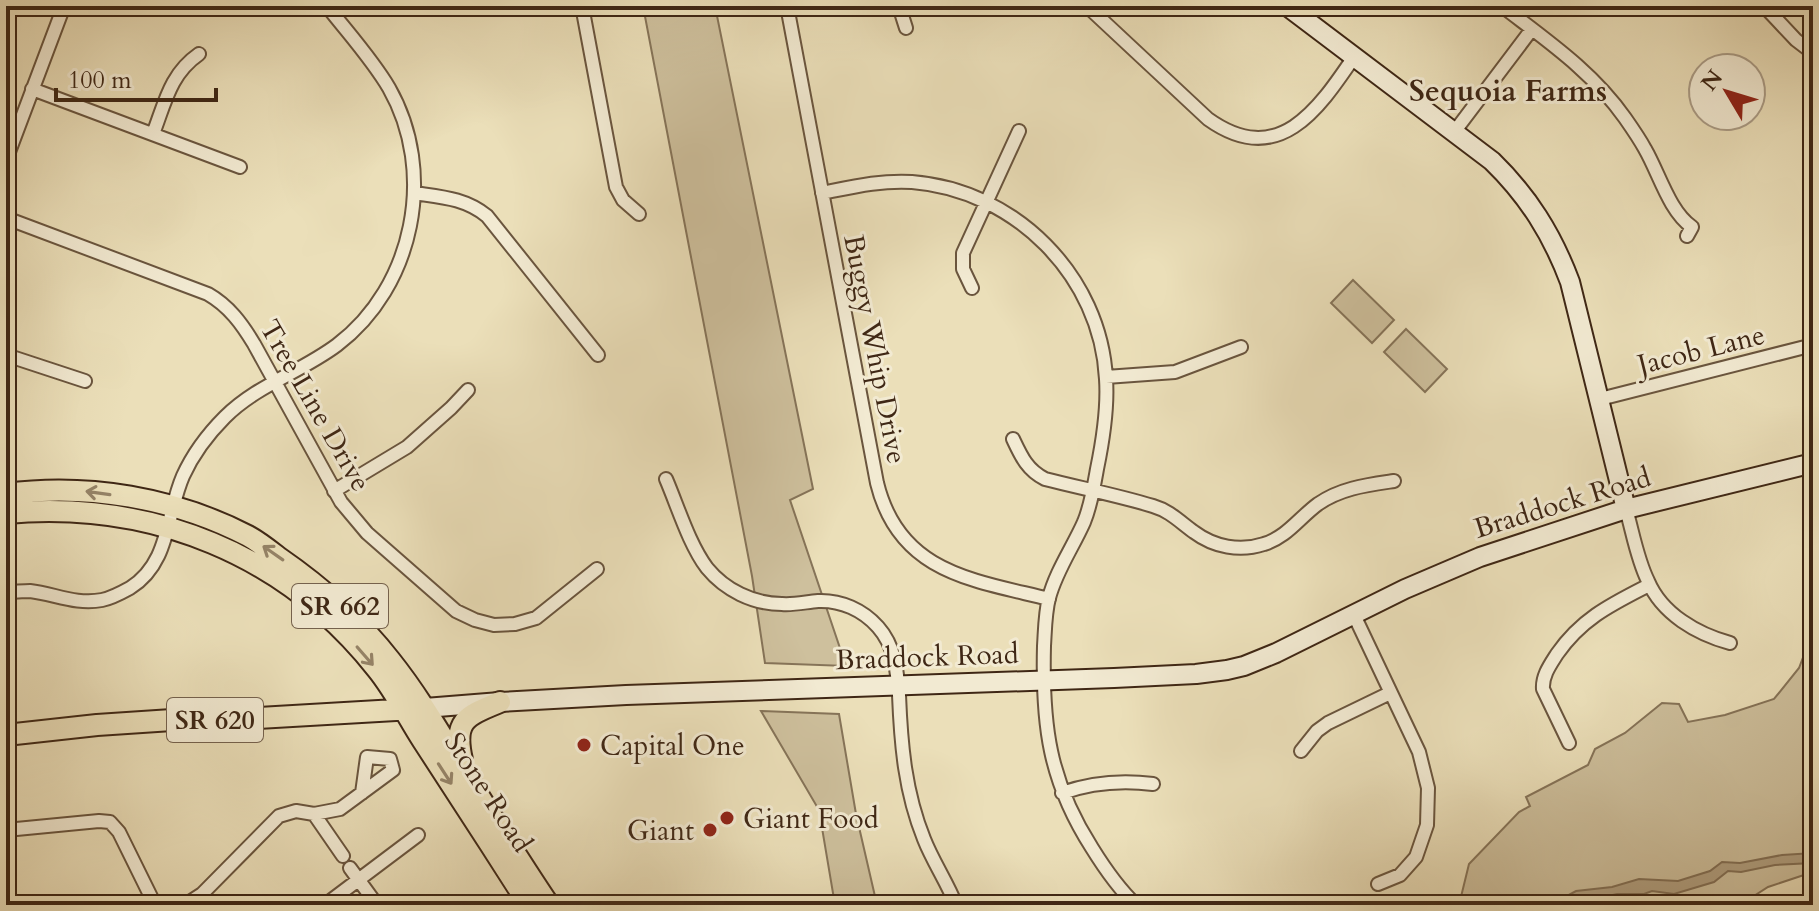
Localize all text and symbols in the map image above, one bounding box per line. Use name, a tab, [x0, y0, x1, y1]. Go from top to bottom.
scale bar	[56, 52, 216, 102]
north arrow	[1687, 52, 1767, 132]
text: 100 m	[68, 64, 132, 97]
text: N	[1694, 64, 1730, 97]
district label: Sequoia Farms	[1409, 71, 1607, 112]
street label: Buggy Whip Drive	[834, 231, 916, 467]
street label: Tree Line Drive	[251, 313, 380, 498]
street label: Jacob Lane	[1630, 316, 1769, 385]
street label: Braddock Road	[1469, 458, 1655, 548]
one-way arrow	[85, 485, 112, 500]
one-way arrow	[263, 545, 285, 561]
road number: SR 662	[292, 584, 388, 628]
street label: Braddock Road	[835, 635, 1019, 679]
one-way arrow	[356, 645, 374, 665]
road number: SR 620	[167, 698, 263, 742]
street label: Stone Road	[435, 725, 541, 860]
place label: Capital One	[600, 727, 745, 765]
marker: Capital One	[575, 736, 593, 754]
one-way arrow	[436, 763, 453, 785]
place label: Giant Food	[743, 800, 879, 838]
marker: Giant Food	[718, 809, 736, 827]
place label: Giant	[627, 812, 694, 850]
marker: Giant	[701, 821, 719, 839]

